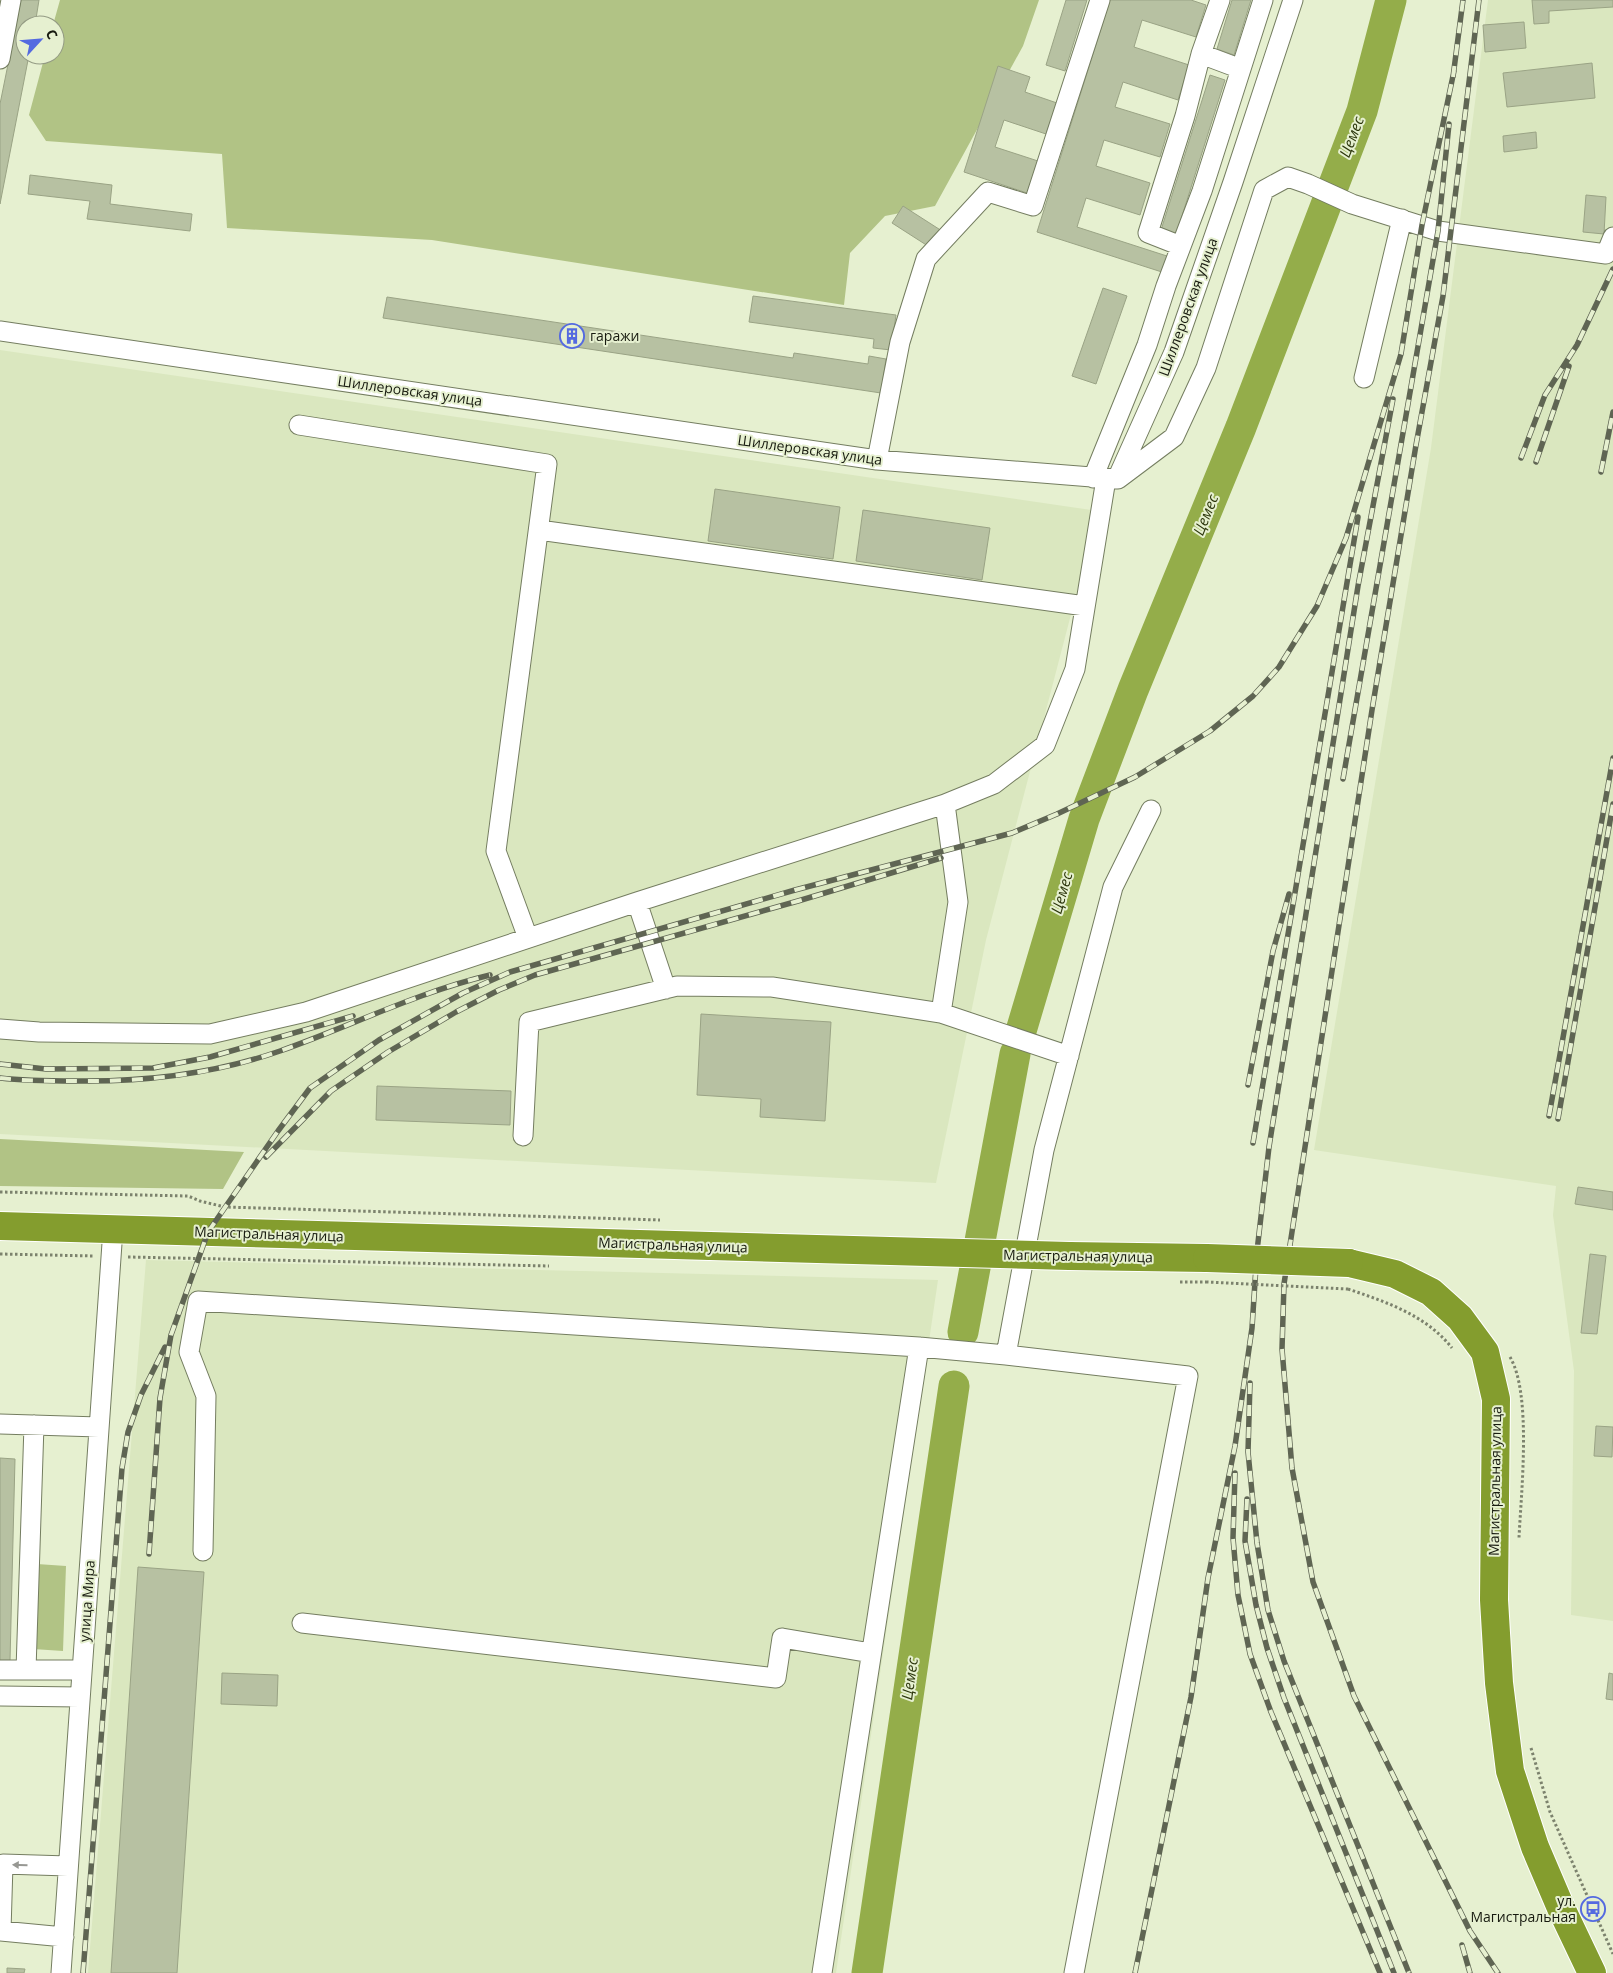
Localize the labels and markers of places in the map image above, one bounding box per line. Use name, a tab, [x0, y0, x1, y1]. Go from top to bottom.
building icon: гаражи	[559, 323, 585, 349]
place label: гаражи	[590, 326, 639, 345]
place label: ул. Магистральная	[1470, 1891, 1576, 1926]
bus stop icon: ул. Магистральная	[1580, 1896, 1606, 1922]

